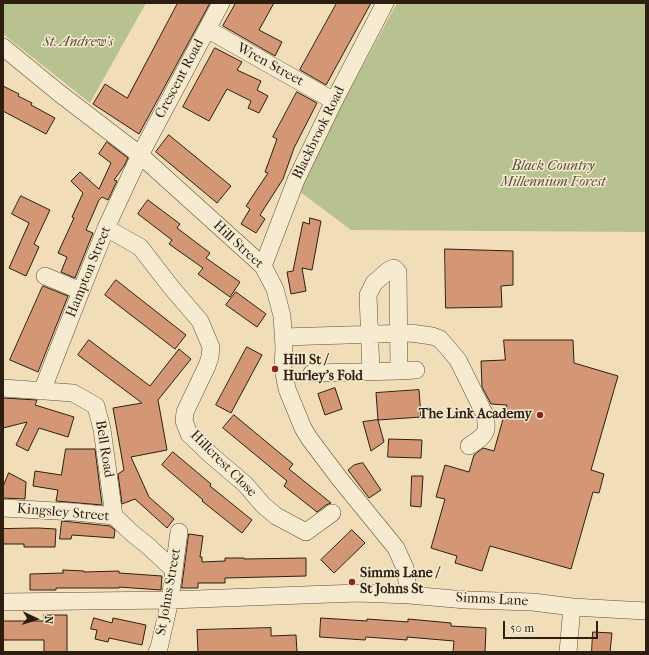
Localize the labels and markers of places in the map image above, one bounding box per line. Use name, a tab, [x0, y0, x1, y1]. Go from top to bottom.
place label: Hill St / Hurley's Fold	[283, 353, 363, 386]
marker: Hill St / Hurley's Fold	[270, 364, 280, 374]
place label: The Link Academy	[419, 407, 532, 423]
marker: The Link Academy	[535, 410, 545, 420]
place label: Simms Lane / St Johns St	[360, 566, 439, 598]
marker: Simms Lane / St Johns St	[347, 577, 357, 587]

